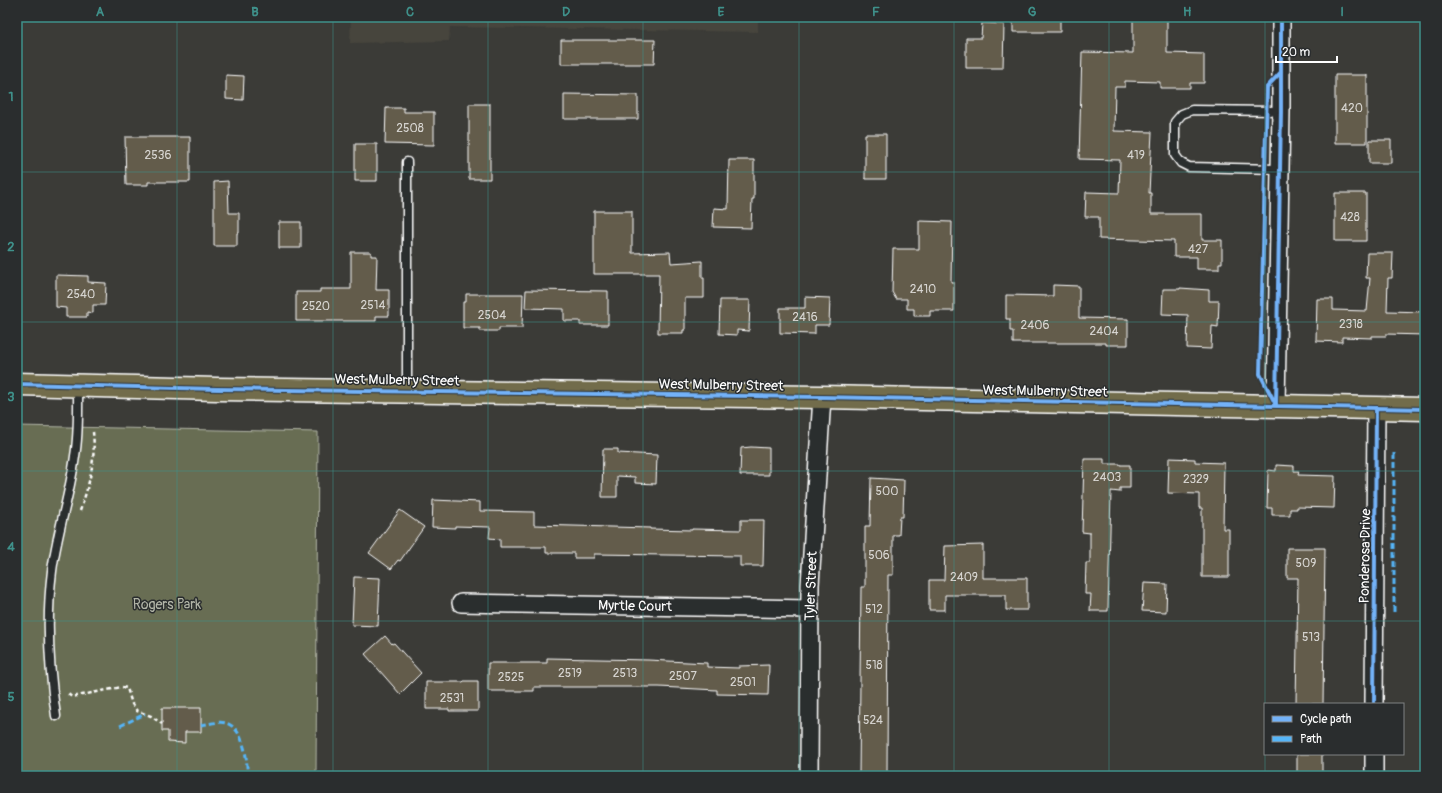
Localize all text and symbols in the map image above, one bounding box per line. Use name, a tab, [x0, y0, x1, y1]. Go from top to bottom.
text: A	[96, 4, 105, 20]
text: B	[251, 4, 259, 20]
text: C	[406, 4, 414, 20]
text: D	[562, 4, 570, 20]
text: E	[718, 4, 725, 20]
text: F	[872, 4, 880, 20]
text: G	[1028, 4, 1037, 20]
text: H	[1183, 4, 1191, 20]
text: I	[1340, 4, 1344, 20]
scale bar	[1276, 38, 1337, 64]
text: 20 m	[1282, 45, 1311, 60]
text: 1	[8, 89, 14, 105]
house number: 420	[1341, 101, 1363, 116]
house number: 2508	[396, 121, 424, 136]
house number: 2536	[145, 148, 171, 163]
house number: 419	[1127, 148, 1145, 163]
house number: 428	[1340, 210, 1360, 225]
text: 2	[7, 239, 15, 255]
house number: 427	[1188, 242, 1209, 257]
house number: 2410	[910, 282, 936, 297]
house number: 2540	[67, 287, 95, 302]
house number: 2514	[361, 298, 385, 313]
house number: 2520	[302, 299, 330, 314]
house number: 2504	[478, 308, 506, 323]
house number: 2416	[792, 310, 818, 325]
house number: 2318	[1339, 317, 1363, 332]
house number: 2406	[1021, 318, 1049, 333]
house number: 2404	[1090, 324, 1118, 339]
street label: West Mulberry Street	[334, 370, 460, 390]
street label: West Mulberry Street	[658, 375, 784, 395]
street label: West Mulberry Street	[982, 381, 1108, 401]
text: 3	[7, 389, 15, 405]
house number: 2403	[1093, 470, 1122, 485]
house number: 2329	[1183, 472, 1209, 487]
house number: 500	[876, 484, 898, 499]
street label: Ponderosa Drive	[1356, 508, 1374, 604]
text: 4	[7, 539, 15, 555]
house number: 506	[868, 548, 890, 563]
street label: Tyler Street	[801, 551, 821, 621]
house number: 509	[1296, 556, 1316, 571]
house number: 2409	[950, 570, 978, 585]
park label: Rogers Park	[133, 596, 201, 613]
street label: Myrtle Court	[598, 597, 672, 615]
house number: 512	[865, 602, 883, 617]
house number: 513	[1302, 630, 1320, 645]
house number: 518	[865, 658, 883, 673]
house number: 2519	[558, 666, 582, 681]
house number: 2513	[613, 666, 638, 681]
house number: 2507	[669, 669, 698, 684]
house number: 2525	[498, 670, 524, 685]
house number: 2501	[730, 675, 756, 690]
text: 5	[7, 689, 15, 705]
house number: 2531	[440, 691, 464, 706]
legend	[1264, 703, 1404, 755]
text: Cycle path	[1300, 712, 1352, 727]
house number: 524	[863, 713, 883, 728]
text: Path	[1300, 732, 1322, 747]

